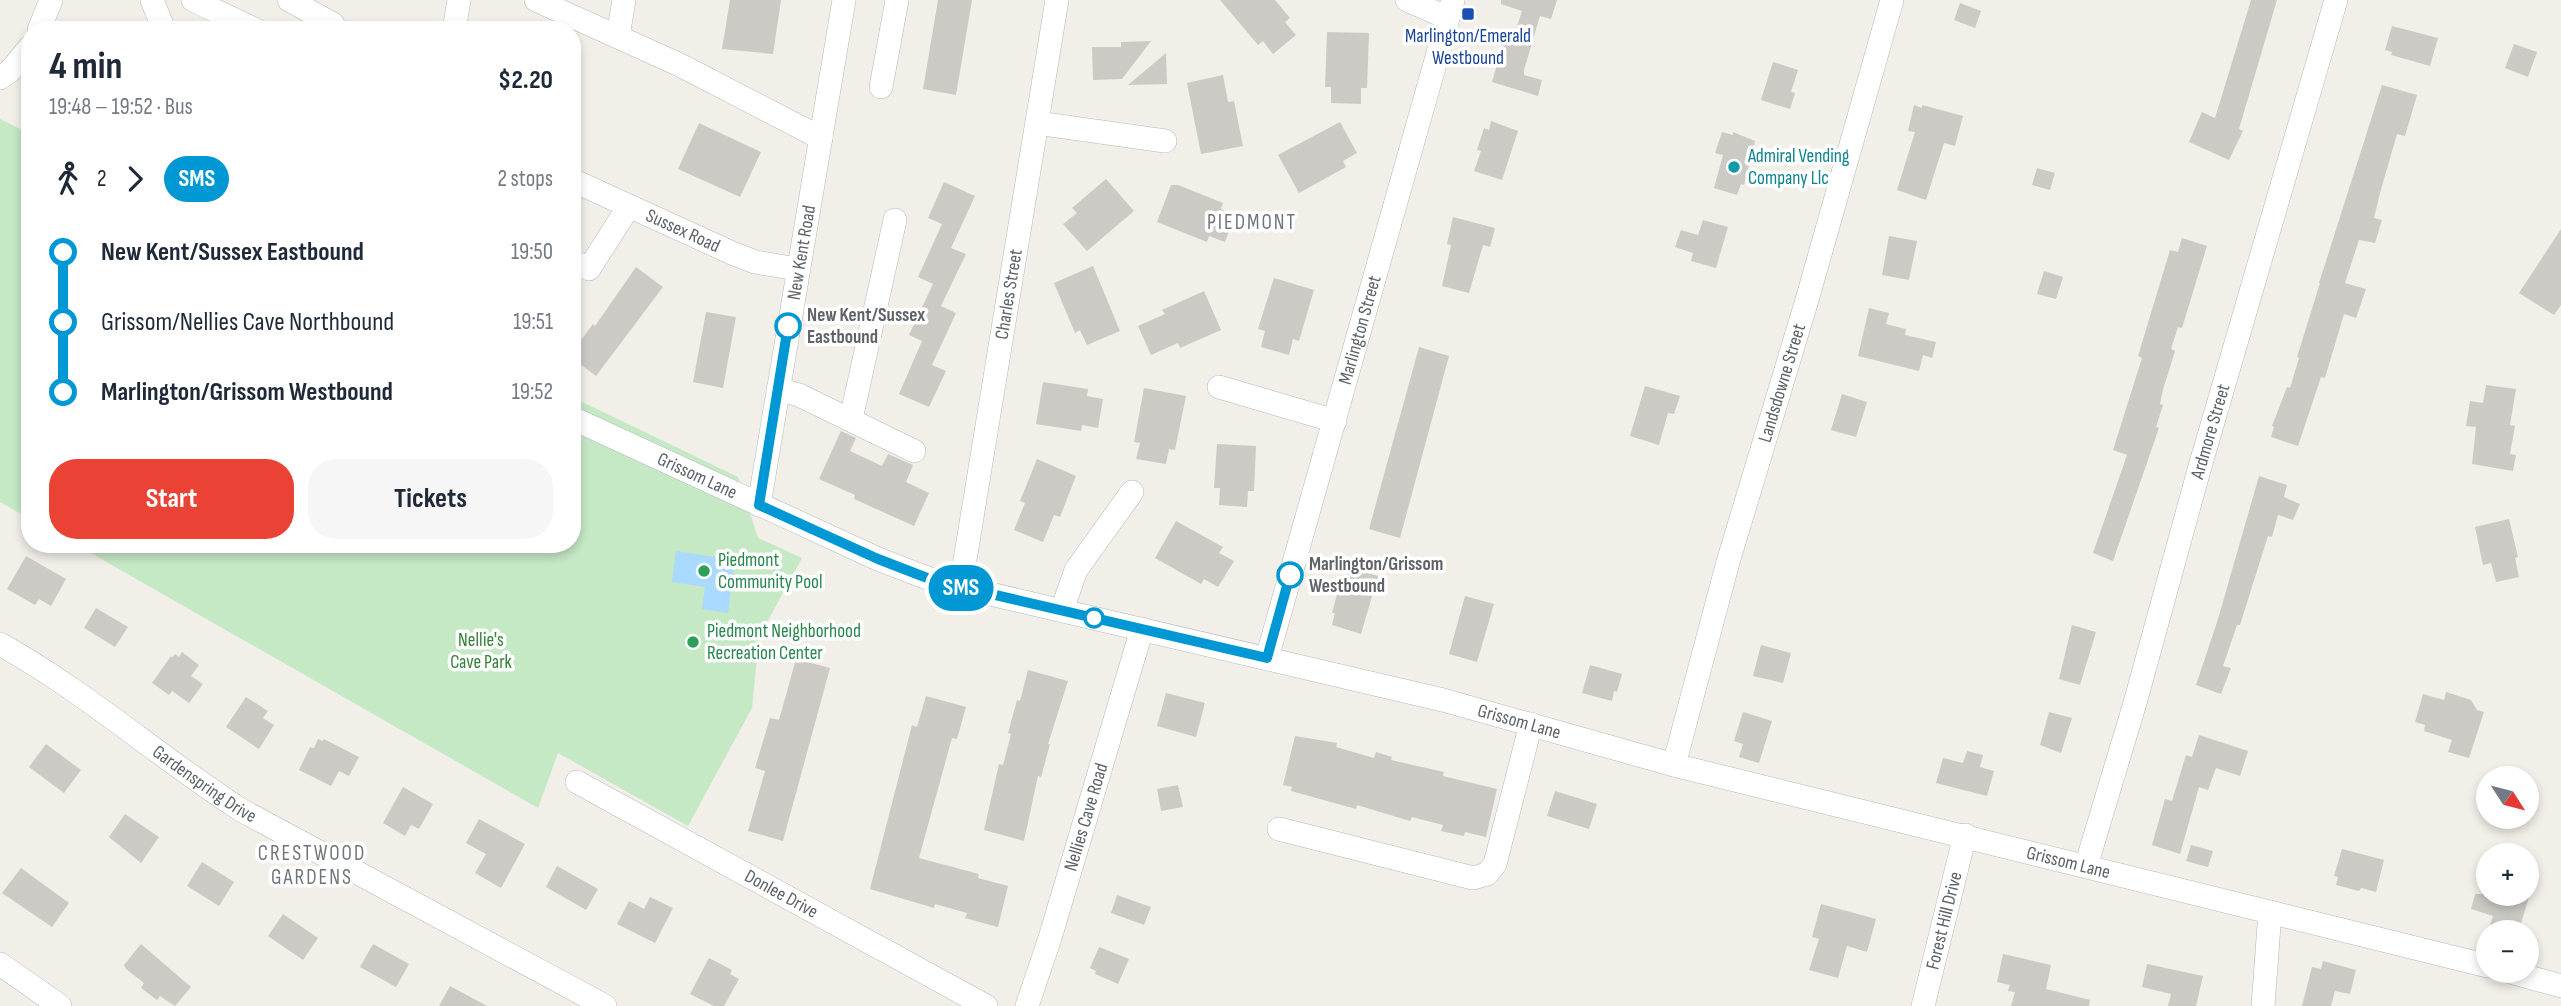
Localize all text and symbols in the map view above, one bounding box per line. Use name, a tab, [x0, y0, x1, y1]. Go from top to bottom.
marker: Marlington/Emerald Westbound	[1460, 6, 1476, 22]
place label: Marlington/Emerald Westbound	[1405, 25, 1531, 70]
text: 4 min	[49, 44, 122, 89]
text: $2.20	[498, 65, 553, 96]
text: 19:48 – 19:52 · Bus	[49, 93, 193, 121]
place label: Admiral Vending Company Llc	[1747, 145, 1850, 190]
marker: Admiral Vending Company Llc	[1726, 159, 1742, 175]
icon: walk	[49, 160, 87, 198]
icon: forward	[116, 160, 154, 198]
text: SMS	[178, 164, 215, 193]
text: 2	[97, 165, 106, 193]
text: 2 stops	[497, 165, 553, 193]
street label: New Kent Road	[782, 203, 821, 302]
street label: Sussex Road	[642, 204, 724, 257]
district label: PIEDMONT	[1207, 210, 1297, 235]
text: New Kent/Sussex Eastbound	[101, 237, 364, 268]
text: 19:50	[511, 238, 553, 266]
street label: Charles Street	[990, 247, 1027, 341]
street label: Marlington Street	[1333, 273, 1386, 387]
place label: New Kent/Sussex Eastbound	[807, 304, 925, 349]
text: Grissom/Nellies Cave Northbound	[101, 307, 394, 338]
text: 19:51	[513, 308, 553, 336]
marker: New Kent/Sussex Eastbound	[775, 313, 801, 339]
street label: Landsdowne Street	[1753, 321, 1811, 445]
text: Marlington/Grissom Westbound	[101, 377, 393, 408]
text: 19:52	[512, 378, 553, 406]
street label: Ardmore Street	[2185, 381, 2235, 482]
street label: Grissom Lane	[654, 447, 741, 504]
button: Start	[49, 459, 294, 539]
button: Tickets	[308, 459, 553, 539]
place label: Piedmont Community Pool	[718, 549, 822, 594]
place label: Marlington/Grissom Westbound	[1309, 553, 1443, 598]
marker: Marlington/Grissom Westbound	[1277, 562, 1303, 588]
marker: Piedmont Community Pool	[696, 563, 712, 579]
line badge: SMS	[921, 565, 1001, 611]
text: SMS	[943, 573, 979, 602]
unlabelled marker	[1084, 608, 1104, 628]
place label: Piedmont Neighborhood Recreation Center	[707, 620, 861, 665]
park label: Nellie's Cave Park	[450, 629, 513, 674]
marker: Piedmont Neighborhood Recreation Center	[685, 634, 701, 650]
street label: Grissom Lane	[1475, 699, 1563, 744]
street label: Gardenspring Drive	[148, 740, 260, 828]
street label: Nellies Cave Road	[1059, 760, 1113, 874]
north arrow	[2476, 766, 2539, 830]
map controls	[2476, 766, 2539, 983]
district label: CRESTWOOD GARDENS	[258, 841, 366, 890]
street label: Grissom Lane	[2024, 841, 2113, 884]
button: +	[2476, 843, 2539, 906]
street label: Donlee Drive	[741, 865, 822, 923]
street label: Forest Hill Drive	[1921, 869, 1967, 972]
button: −	[2476, 920, 2539, 983]

